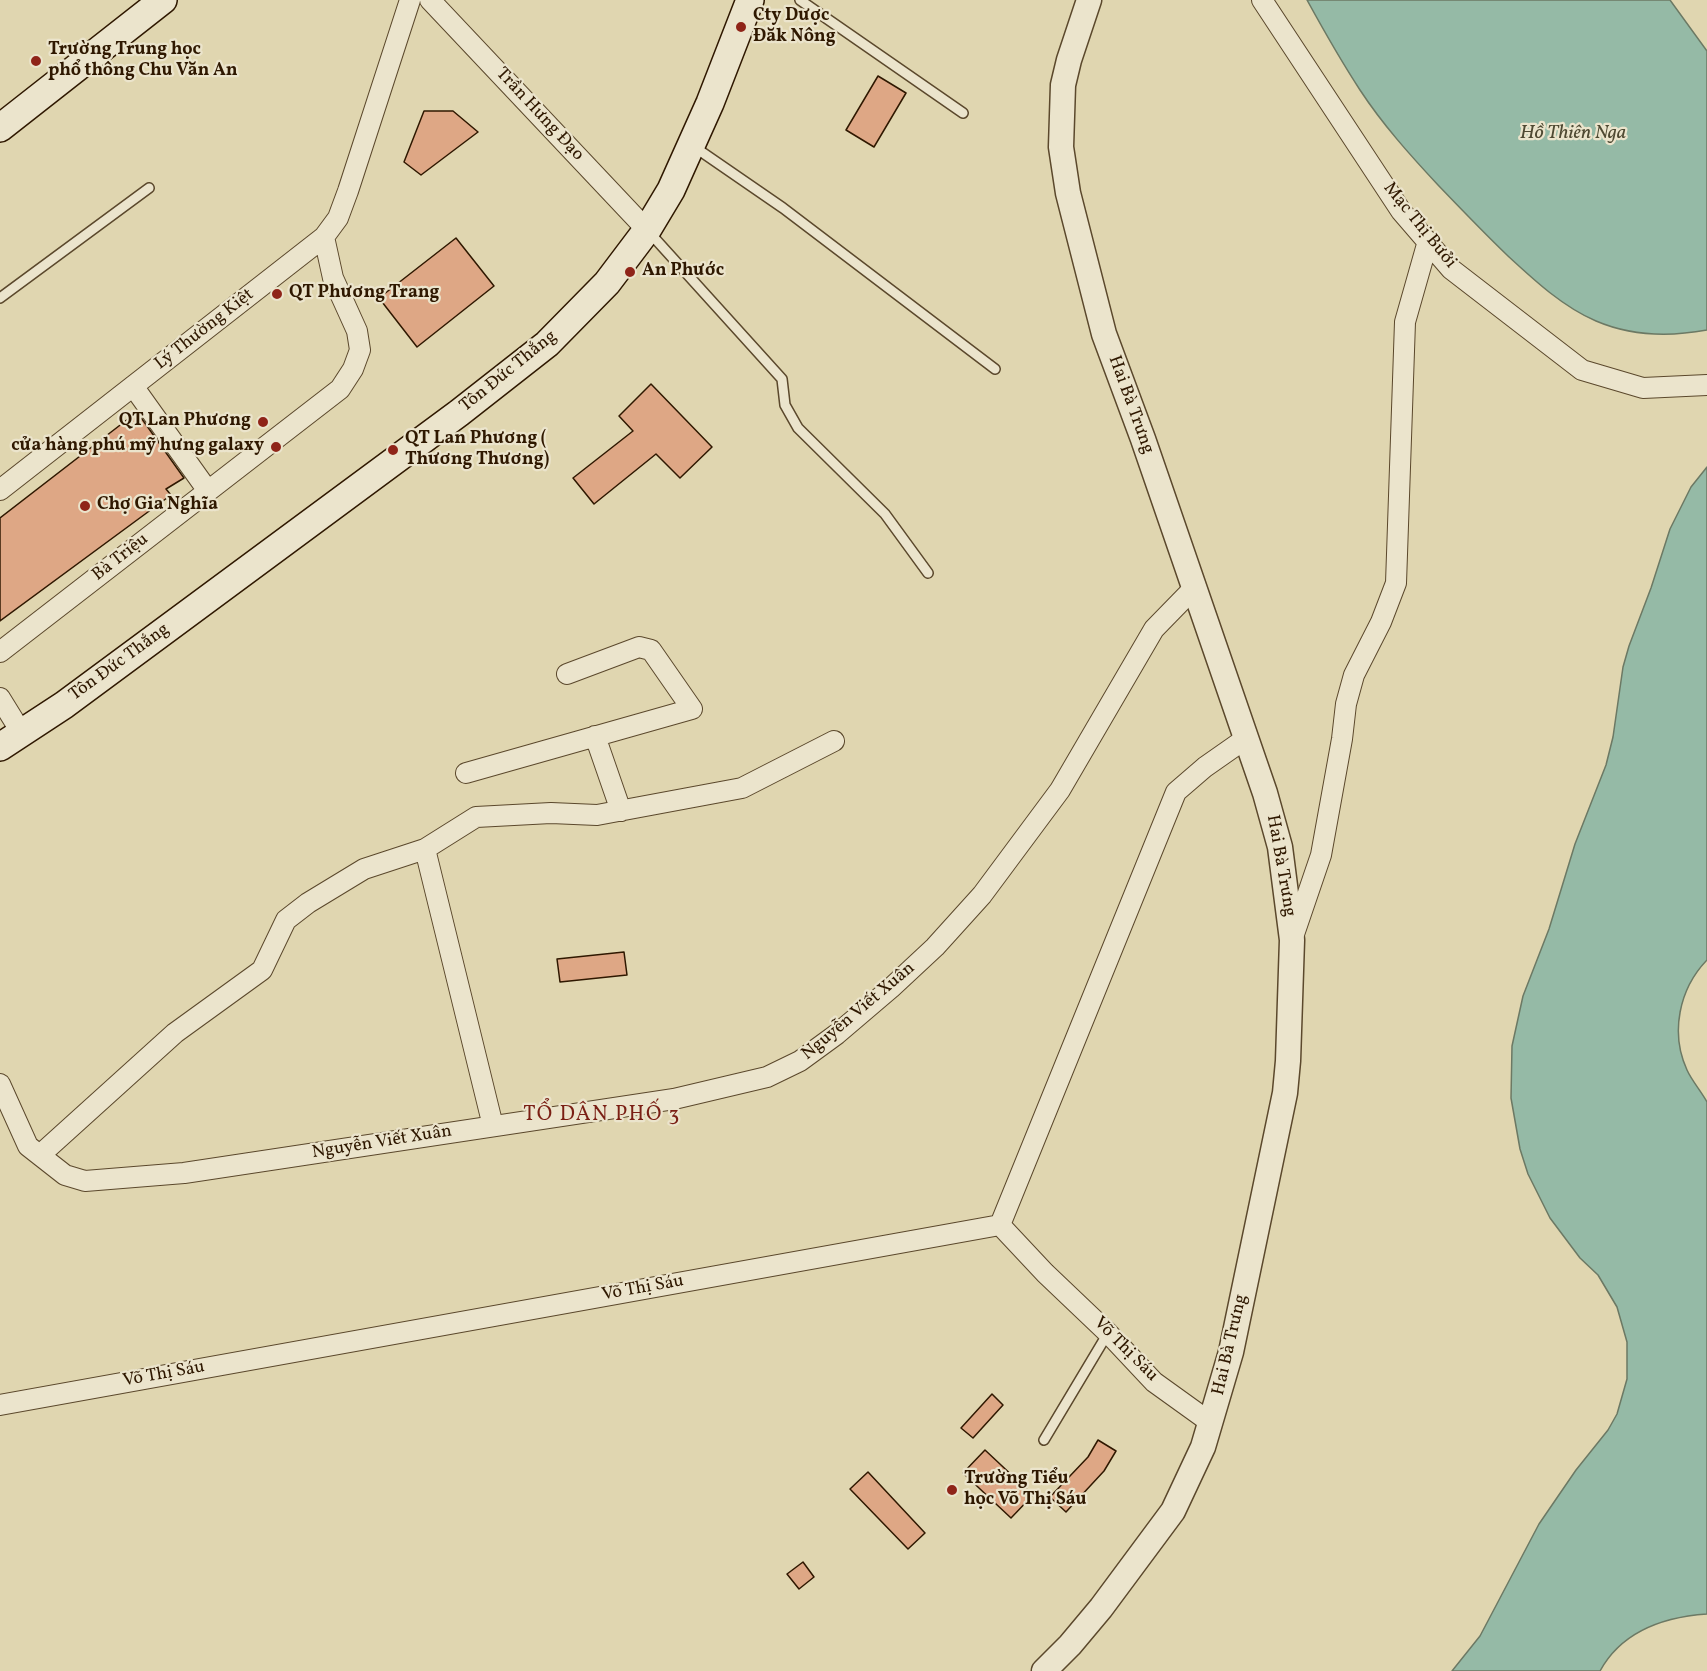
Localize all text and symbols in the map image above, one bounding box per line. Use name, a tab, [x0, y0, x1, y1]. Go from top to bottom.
place label: Cty Dược Đăk Nông	[753, 6, 836, 48]
marker: Cty Dược Đăk Nông	[734, 20, 748, 34]
place label: Trường Trung học phổ thông Chu Văn An	[48, 40, 238, 82]
marker: Trường Trung học phổ thông Chu Văn An	[29, 54, 43, 68]
street label: Trần Hưng Đạo	[490, 64, 588, 166]
water label: Hồ Thiên Nga	[1520, 122, 1626, 146]
street label: Mạc Thị Bưởi	[1378, 179, 1460, 273]
place label: An Phước	[642, 261, 724, 283]
marker: An Phước	[623, 265, 637, 279]
place label: QT Phương Trang	[289, 283, 439, 305]
street label: Lý Thường Kiệt	[151, 285, 259, 375]
marker: QT Phương Trang	[270, 287, 284, 301]
street label: Tôn Đức Thắng	[456, 326, 562, 418]
street label: Hai Bà Trưng	[1102, 353, 1158, 457]
place label: QT Lan Phương	[119, 411, 251, 433]
marker: QT Lan Phương	[256, 415, 270, 429]
place label: QT Lan Phương ( Thương Thương)	[405, 429, 549, 472]
place label: cửa hàng phú mỹ hưng galaxy	[11, 436, 264, 458]
marker: cửa hàng phú mỹ hưng galaxy	[269, 440, 283, 454]
marker: QT Lan Phương ( Thương Thương)	[386, 443, 400, 457]
place label: Chợ Gia Nghĩa	[97, 495, 218, 517]
marker: Chợ Gia Nghĩa	[78, 499, 92, 513]
street label: Bà Triệu	[89, 529, 153, 587]
street label: Tôn Đức Thắng	[66, 619, 174, 707]
street label: Hai Bà Trưng	[1260, 813, 1300, 919]
street label: Nguyễn Viết Xuân	[798, 958, 920, 1066]
district label: TỔ DÂN PHỐ 3	[523, 1103, 681, 1129]
street label: Nguyễn Viết Xuân	[310, 1121, 454, 1165]
street label: Võ Thị Sáu	[600, 1271, 686, 1307]
street label: Hai Bà Trưng	[1209, 1292, 1253, 1398]
street label: Võ Thị Sáu	[1088, 1313, 1162, 1387]
street label: Võ Thị Sáu	[121, 1357, 207, 1393]
place label: Trường Tiểu học Võ Thị Sáu	[964, 1469, 1087, 1512]
marker: Trường Tiểu học Võ Thị Sáu	[945, 1483, 959, 1497]

